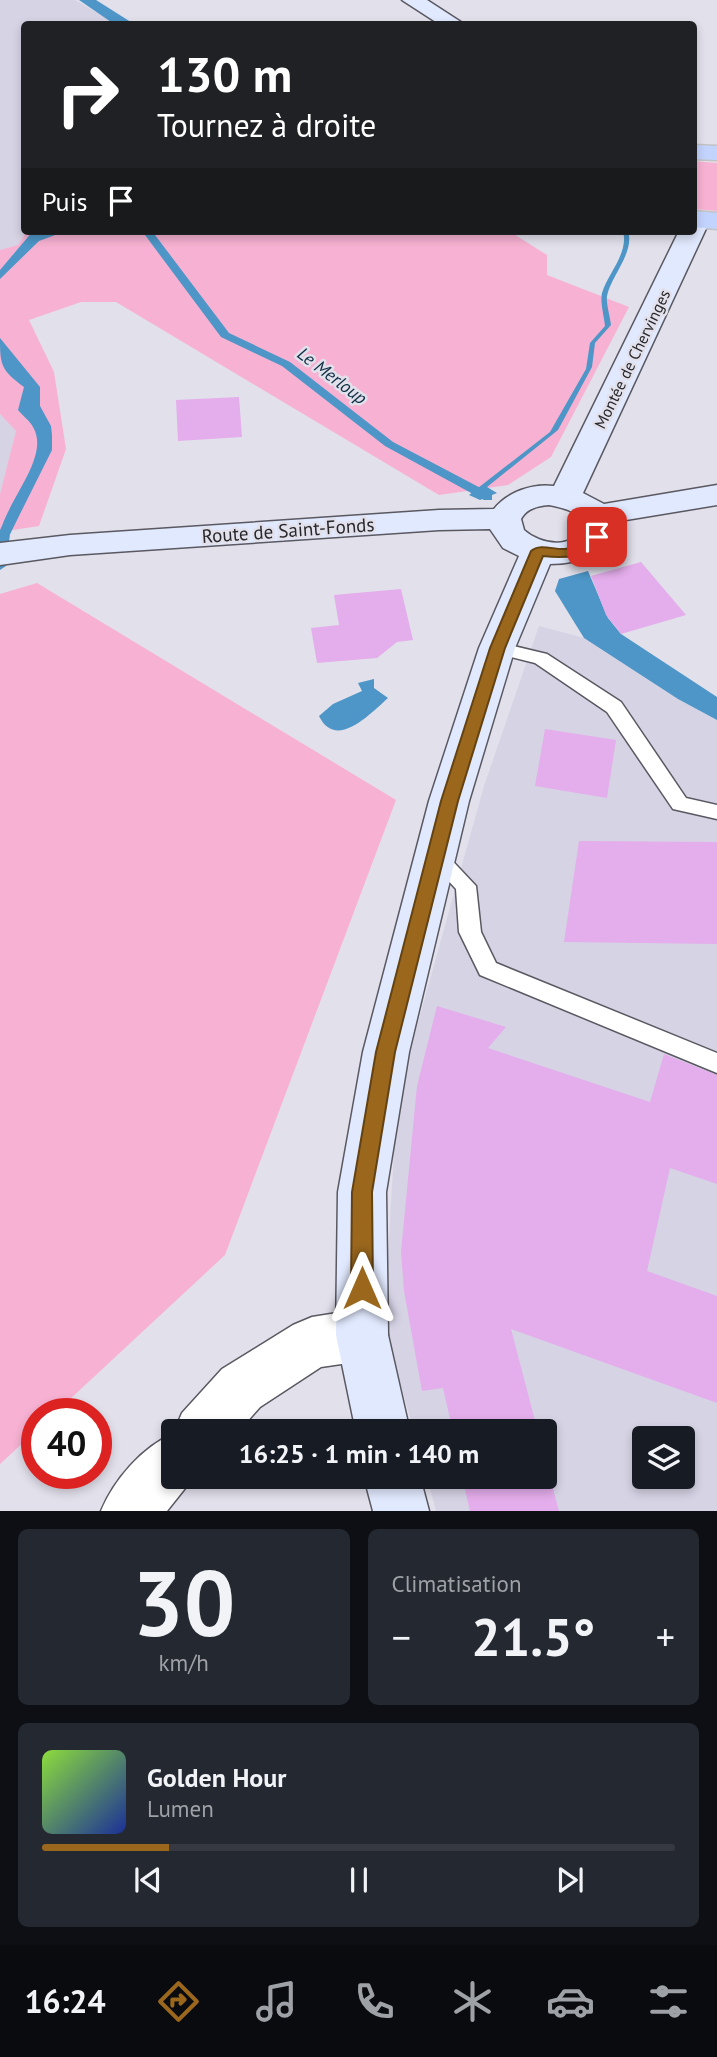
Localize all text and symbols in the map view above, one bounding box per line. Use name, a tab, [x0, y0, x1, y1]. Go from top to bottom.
text: 130 m	[157, 42, 292, 106]
icon: right	[42, 49, 133, 140]
text: Tournez à droite	[157, 104, 376, 146]
icon: arrive	[102, 182, 140, 220]
text: Puis	[42, 185, 88, 218]
street label: Montée de Chervinges	[590, 286, 674, 432]
water label: Le Merloup	[293, 342, 372, 409]
pin	[567, 507, 627, 567]
street label: Route de Saint-Fonds	[201, 512, 375, 548]
icon: arrive	[578, 518, 616, 556]
position arrow	[325, 1251, 399, 1325]
speed limit sign: 40	[21, 1398, 112, 1489]
map controls	[632, 1426, 695, 1489]
button: layers	[632, 1426, 695, 1489]
text: 16:25 · 1 min · 140 m	[239, 1437, 479, 1470]
text: 30	[132, 1543, 235, 1661]
text: Climatisation	[392, 1569, 522, 1598]
text: 21.5°	[471, 1603, 595, 1670]
text: −	[392, 1612, 411, 1661]
text: +	[656, 1612, 675, 1661]
text: km/h	[159, 1648, 209, 1677]
text: Golden Hour	[147, 1761, 286, 1794]
text: Lumen	[147, 1794, 214, 1823]
icon: previous	[129, 1861, 167, 1899]
icon: pause	[340, 1861, 378, 1899]
icon: next	[551, 1861, 589, 1899]
icon: directions	[154, 1977, 203, 2026]
icon: music	[252, 1977, 301, 2026]
icon: phone	[350, 1977, 399, 2026]
icon: climate	[448, 1977, 497, 2026]
icon: car	[546, 1977, 595, 2026]
icon: filters	[644, 1977, 693, 2026]
text: 16:24	[24, 1980, 106, 2022]

